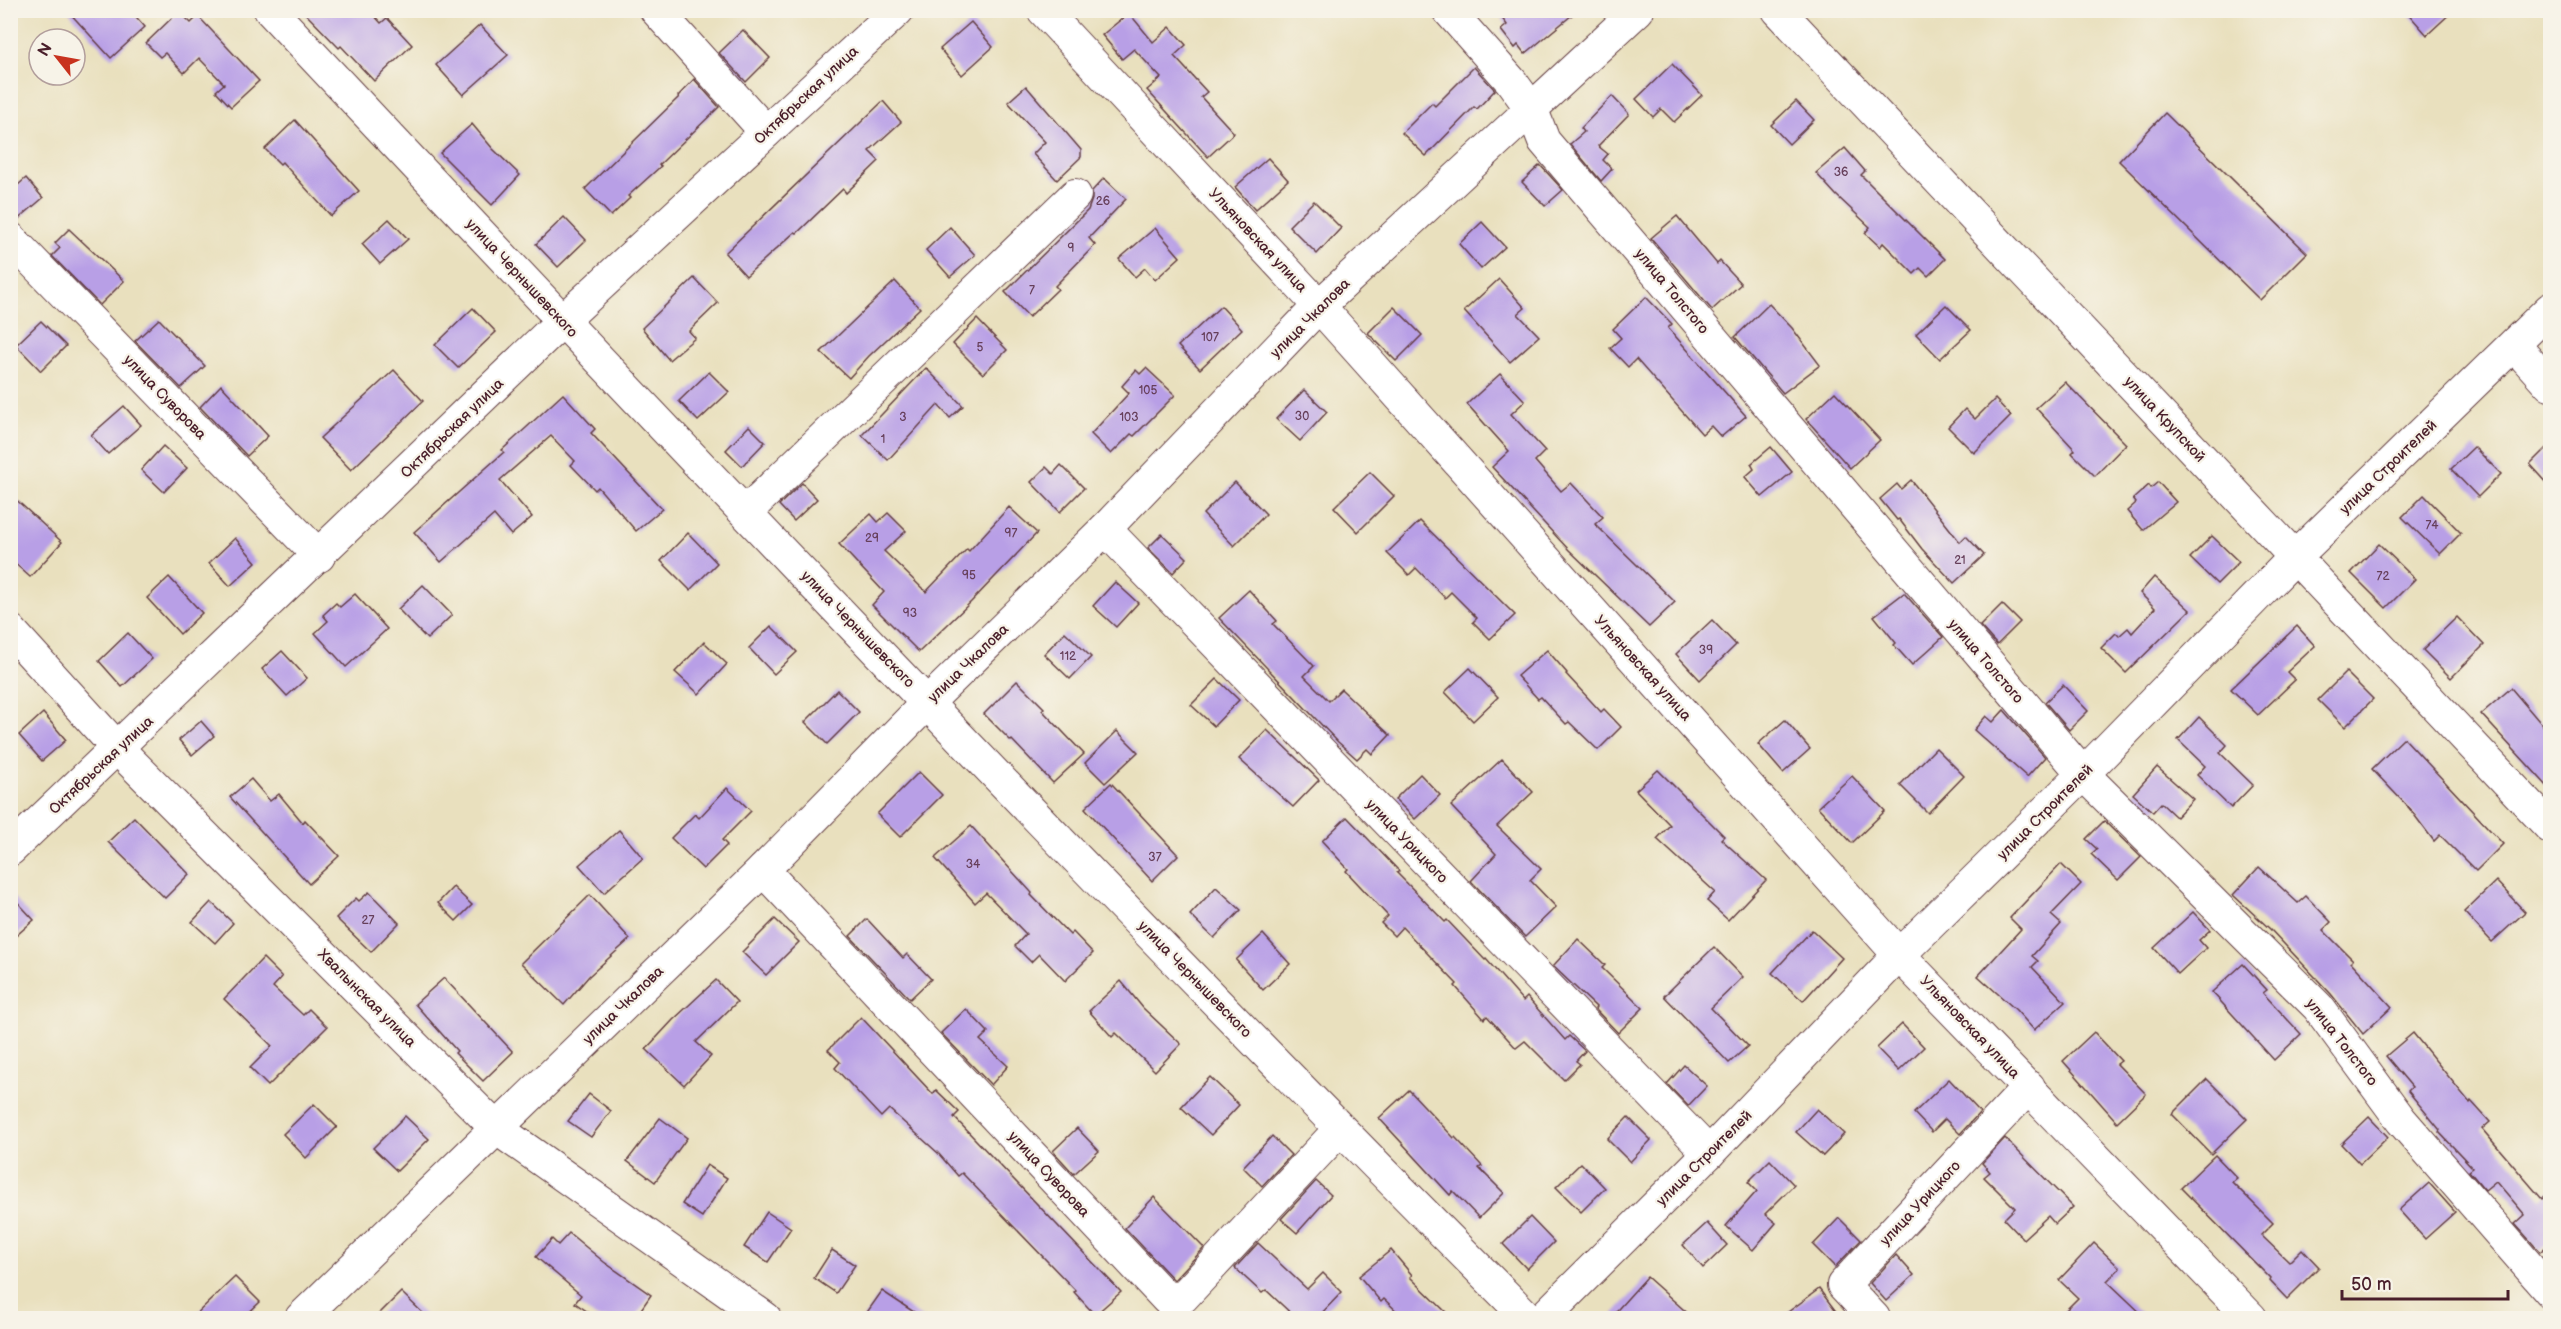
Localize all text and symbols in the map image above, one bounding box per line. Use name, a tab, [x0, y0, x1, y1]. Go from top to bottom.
north arrow	[27, 27, 87, 87]
text: N	[34, 40, 57, 60]
street label: Октябрьская улица	[750, 42, 863, 149]
house number: 36	[1834, 165, 1848, 180]
street label: Ульяновская улица	[1204, 184, 1311, 297]
house number: 26	[1096, 194, 1110, 209]
street label: улица Чернышевского	[462, 215, 582, 342]
house number: 9	[1068, 241, 1075, 256]
street label: улица Толстого	[1630, 245, 1713, 338]
street label: улица Чкалова	[1266, 274, 1354, 362]
house number: 7	[1029, 283, 1035, 298]
house number: 107	[1201, 330, 1219, 345]
house number: 5	[977, 340, 984, 355]
street label: улица Суворова	[119, 351, 210, 444]
street label: улица Крупской	[2120, 372, 2209, 466]
street label: Октябрьская улица	[397, 374, 508, 482]
house number: 105	[1139, 383, 1157, 398]
house number: 30	[1295, 409, 1309, 424]
house number: 3	[899, 410, 907, 425]
house number: 103	[1119, 410, 1139, 425]
street label: улица Строителей	[2336, 416, 2441, 519]
house number: 1	[881, 432, 885, 447]
house number: 74	[2425, 518, 2439, 533]
house number: 97	[1005, 526, 1018, 541]
house number: 29	[865, 531, 879, 546]
house number: 21	[1954, 553, 1966, 568]
street label: улица Чернышевского	[797, 567, 919, 692]
house number: 95	[962, 568, 976, 583]
house number: 72	[2377, 569, 2389, 584]
house number: 93	[903, 606, 917, 621]
street label: Ульяновская улица	[1590, 611, 1695, 725]
street label: улица Толстого	[1944, 615, 2028, 708]
street label: улица Чкалова	[924, 620, 1013, 707]
house number: 39	[1699, 643, 1713, 658]
house number: 112	[1060, 649, 1076, 664]
street label: Октябрьская улица	[45, 712, 158, 819]
street label: улица Строителей	[1993, 760, 2097, 864]
street label: улица Урицкого	[1362, 795, 1452, 888]
house number: 37	[1148, 850, 1162, 865]
house number: 34	[966, 857, 981, 872]
house number: 27	[362, 913, 375, 928]
street label: улица Чернышевского	[1134, 917, 1256, 1042]
street label: Хвалынская улица	[313, 945, 420, 1052]
street label: улица Чкалова	[579, 962, 668, 1049]
street label: Ульяновская улица	[1916, 972, 2024, 1083]
street label: улица Толстого	[2302, 995, 2382, 1090]
street label: улица Строителей	[1652, 1106, 1756, 1210]
street label: улица Суворова	[1004, 1127, 1094, 1222]
street label: улица Урицкого	[1876, 1157, 1965, 1250]
scale bar	[2342, 1263, 2508, 1301]
text: 50 m	[2351, 1274, 2392, 1295]

